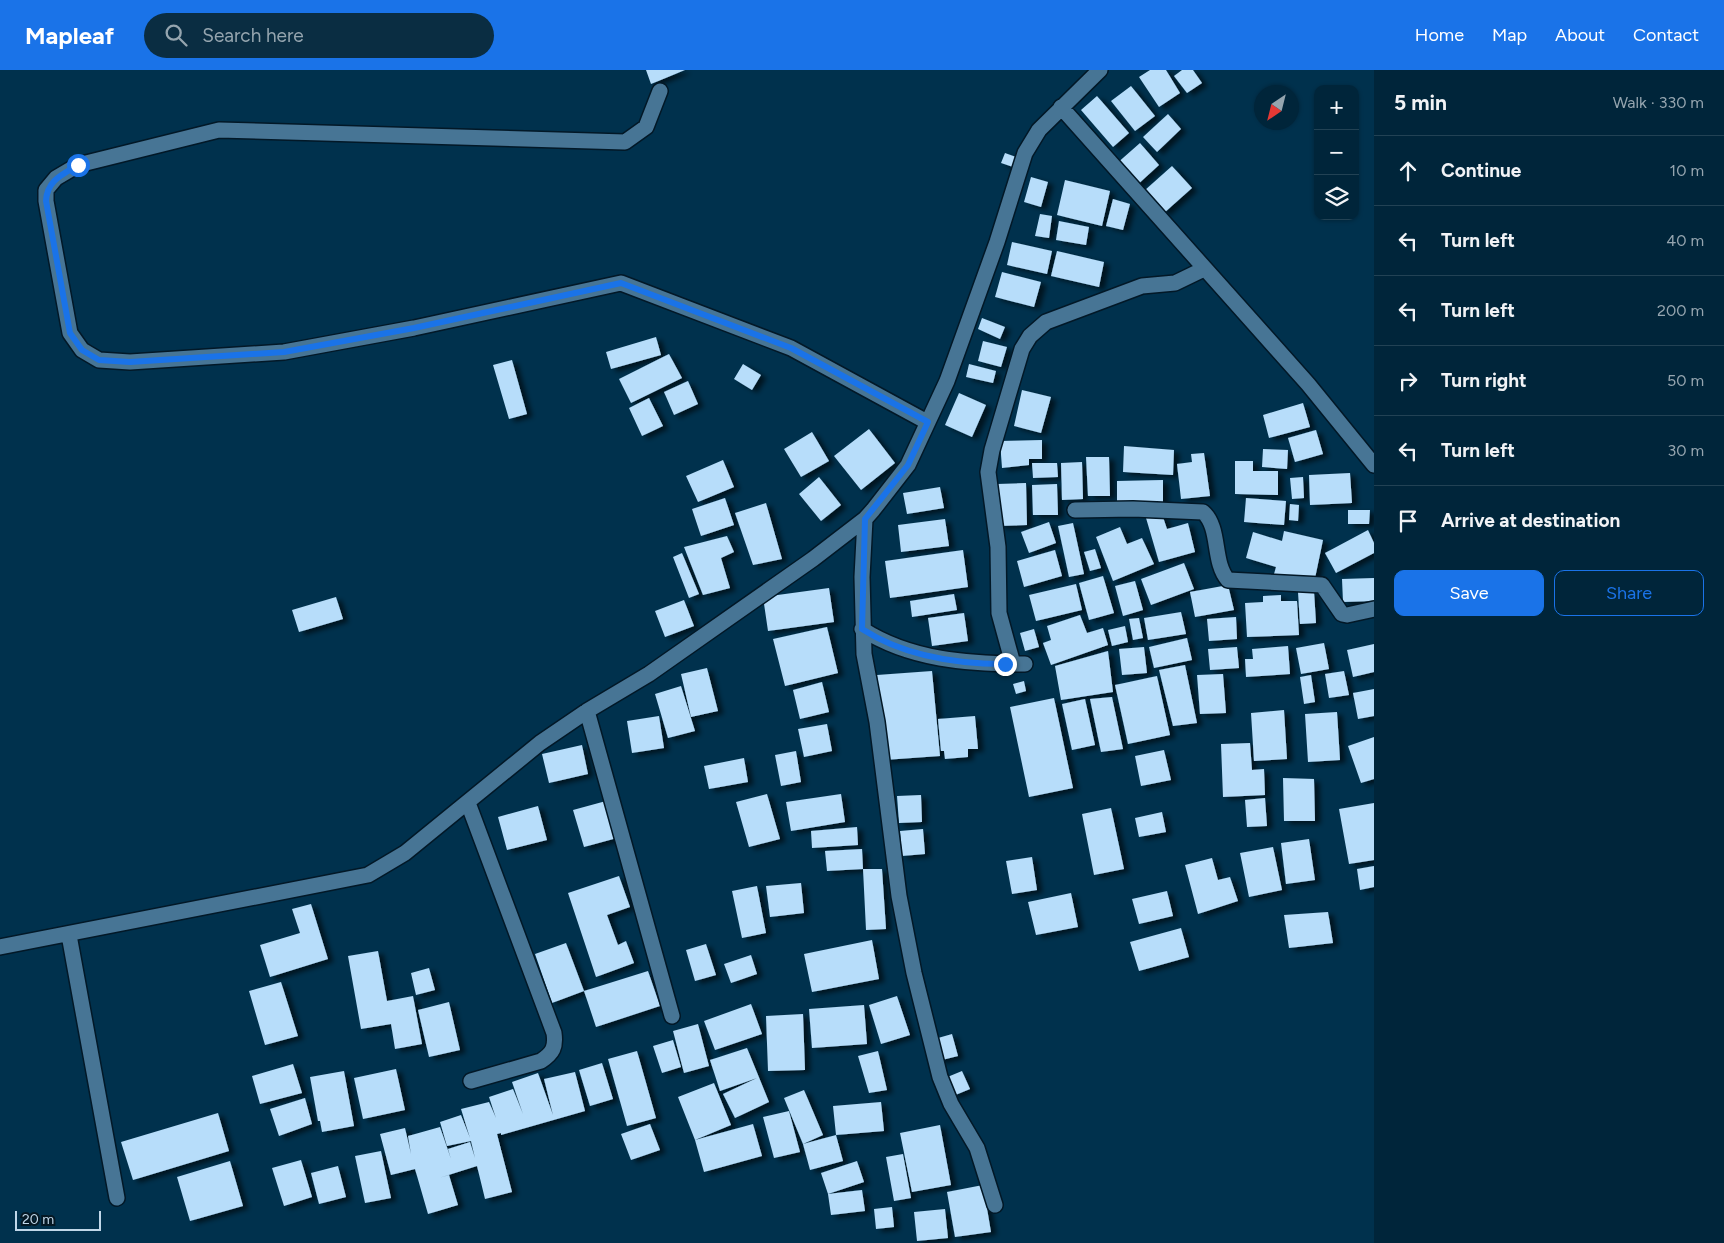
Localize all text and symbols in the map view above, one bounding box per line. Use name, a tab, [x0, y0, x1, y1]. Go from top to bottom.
search box	[144, 13, 494, 58]
text: Mapleaf	[25, 21, 114, 50]
icon: search	[162, 21, 190, 49]
text: Search here	[202, 24, 304, 47]
text: Home	[1415, 24, 1464, 46]
text: Map	[1492, 24, 1527, 46]
text: About	[1555, 24, 1605, 46]
text: Contact	[1633, 24, 1699, 46]
north arrow	[1254, 85, 1299, 130]
map controls	[1314, 85, 1359, 220]
button: +	[1314, 85, 1359, 130]
text: 5 min	[1394, 90, 1447, 115]
text: Walk · 330 m	[1613, 93, 1704, 112]
button: −	[1314, 130, 1359, 175]
route start	[67, 154, 90, 177]
icon: ahead	[1394, 157, 1422, 185]
text: Continue	[1441, 159, 1521, 182]
text: 10 m	[1670, 161, 1704, 180]
button: layers	[1314, 175, 1359, 220]
icon: left	[1394, 227, 1422, 255]
text: Turn left	[1441, 229, 1515, 252]
text: 40 m	[1666, 231, 1704, 250]
icon: left	[1394, 297, 1422, 325]
text: Turn left	[1441, 299, 1515, 322]
text: 200 m	[1657, 301, 1704, 320]
icon: right	[1394, 367, 1422, 395]
text: Turn right	[1441, 369, 1527, 392]
text: 50 m	[1667, 371, 1704, 390]
icon: left	[1394, 437, 1422, 465]
text: Turn left	[1441, 439, 1515, 462]
text: 30 m	[1667, 441, 1704, 460]
icon: arrive	[1394, 507, 1422, 535]
text: Arrive at destination	[1441, 509, 1620, 532]
button: Save	[1394, 570, 1544, 616]
button: Share	[1554, 570, 1704, 616]
route end	[994, 653, 1017, 676]
scale bar	[15, 1208, 101, 1231]
text: 20 m	[22, 1211, 54, 1228]

